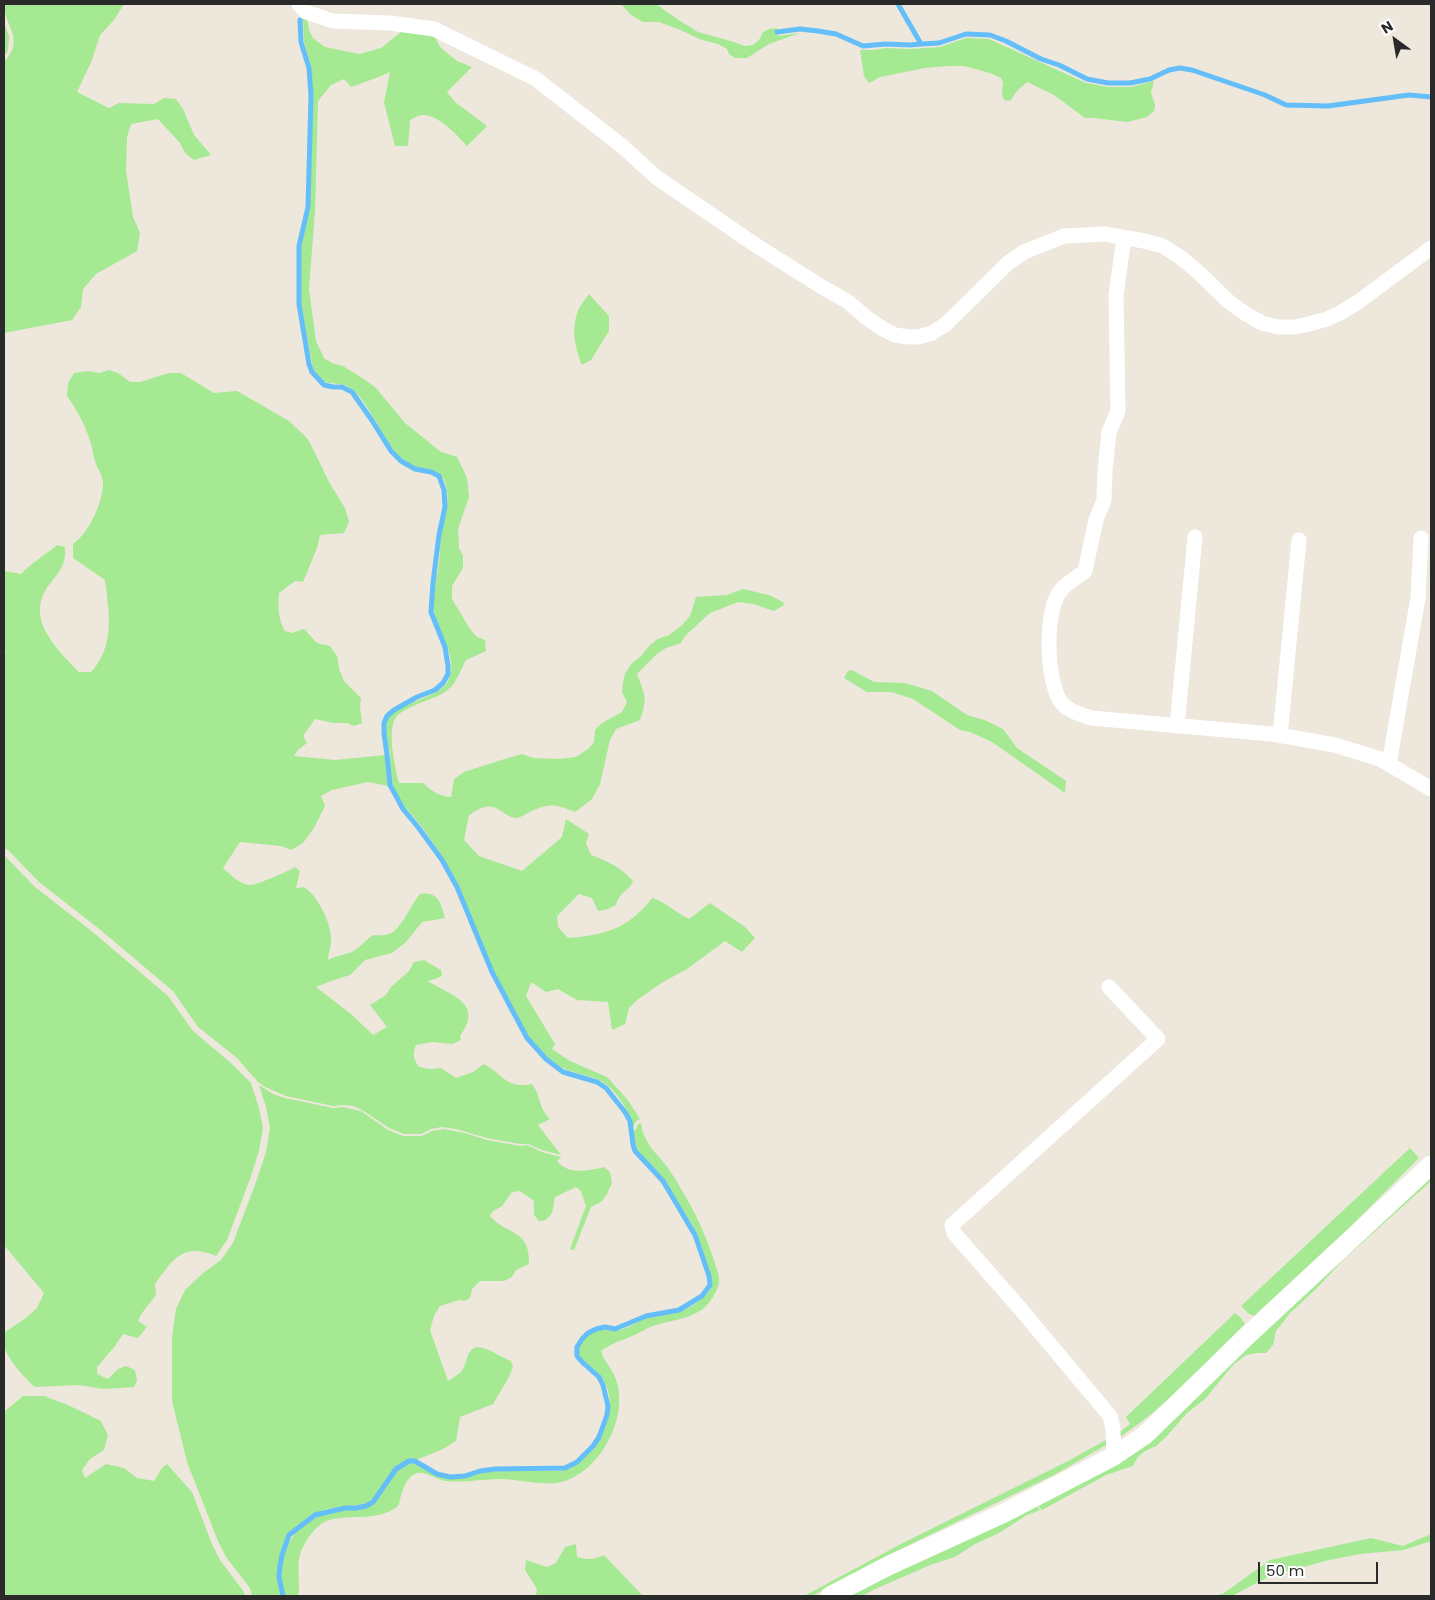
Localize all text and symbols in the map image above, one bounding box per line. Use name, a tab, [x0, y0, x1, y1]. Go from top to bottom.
north arrow	[1370, 15, 1420, 65]
text: N	[1377, 16, 1397, 39]
scale bar	[1260, 1552, 1380, 1584]
text: 50 m	[1266, 1560, 1304, 1581]

